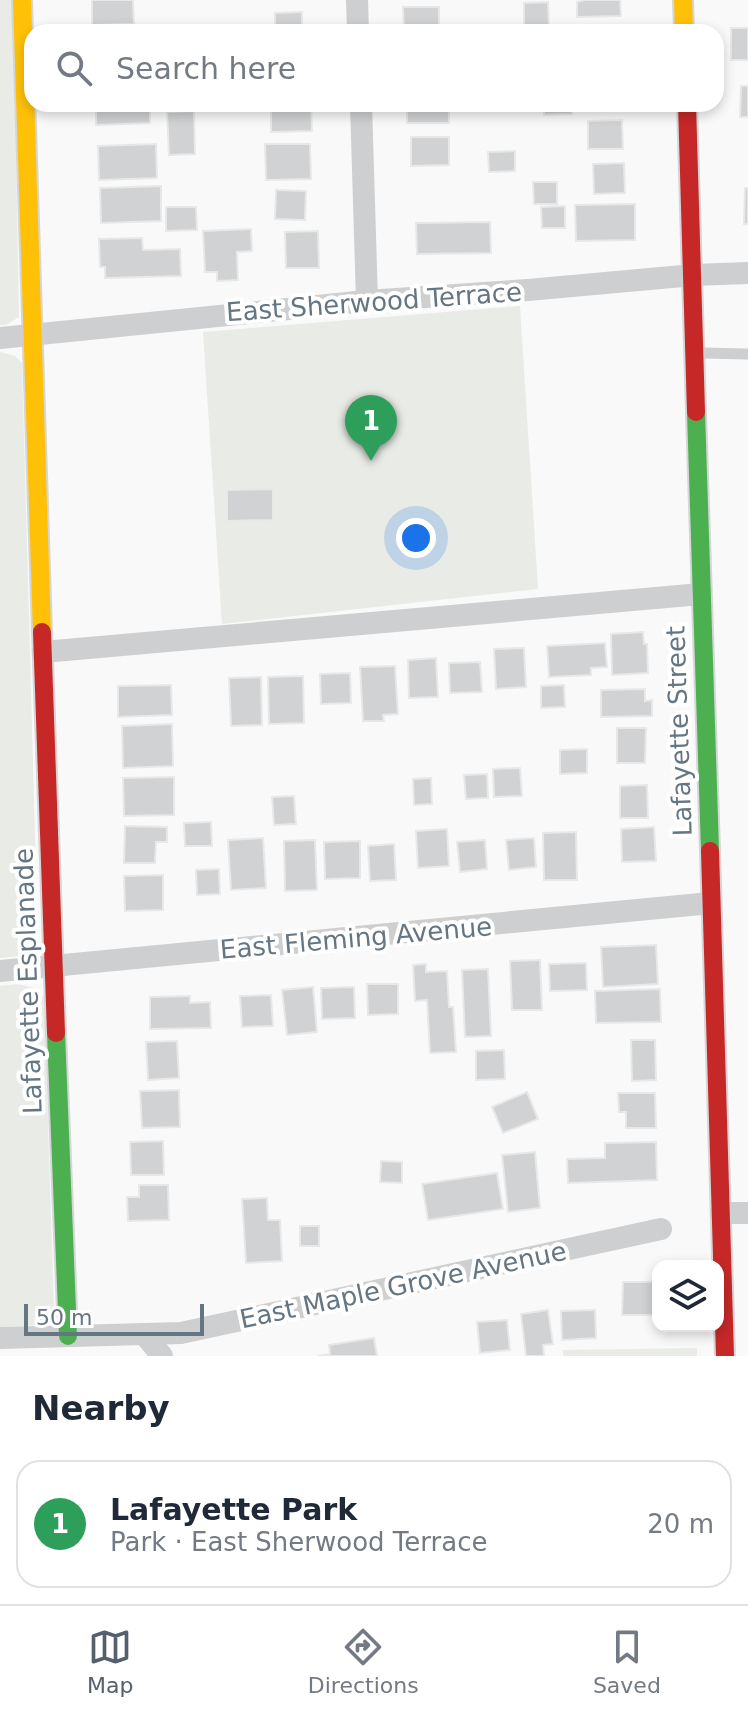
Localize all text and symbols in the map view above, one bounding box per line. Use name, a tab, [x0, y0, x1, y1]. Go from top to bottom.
search box	[24, 24, 724, 112]
icon: search	[52, 46, 96, 90]
text: Search here	[116, 51, 296, 86]
street label: East Sherwood Terrace	[225, 277, 523, 327]
pin: 1	[345, 395, 397, 461]
your location	[396, 518, 436, 558]
street label: Lafayette Street	[660, 625, 698, 837]
street label: Lafayette Esplanade	[8, 848, 48, 1114]
street label: East Fleming Avenue	[219, 911, 493, 965]
street label: East Maple Grove Avenue	[237, 1236, 569, 1334]
map controls	[652, 1260, 724, 1332]
button: layers	[652, 1260, 724, 1332]
scale bar	[24, 1300, 204, 1336]
text: 50 m	[36, 1305, 92, 1330]
text: Nearby	[32, 1388, 170, 1428]
text: Lafayette Park	[110, 1492, 357, 1527]
text: 1	[51, 1509, 69, 1539]
text: 20 m	[647, 1509, 714, 1539]
text: Park · East Sherwood Terrace	[110, 1527, 487, 1557]
tab: Map	[87, 1625, 134, 1698]
tab: Directions	[308, 1625, 419, 1698]
tab: Saved	[593, 1625, 661, 1698]

